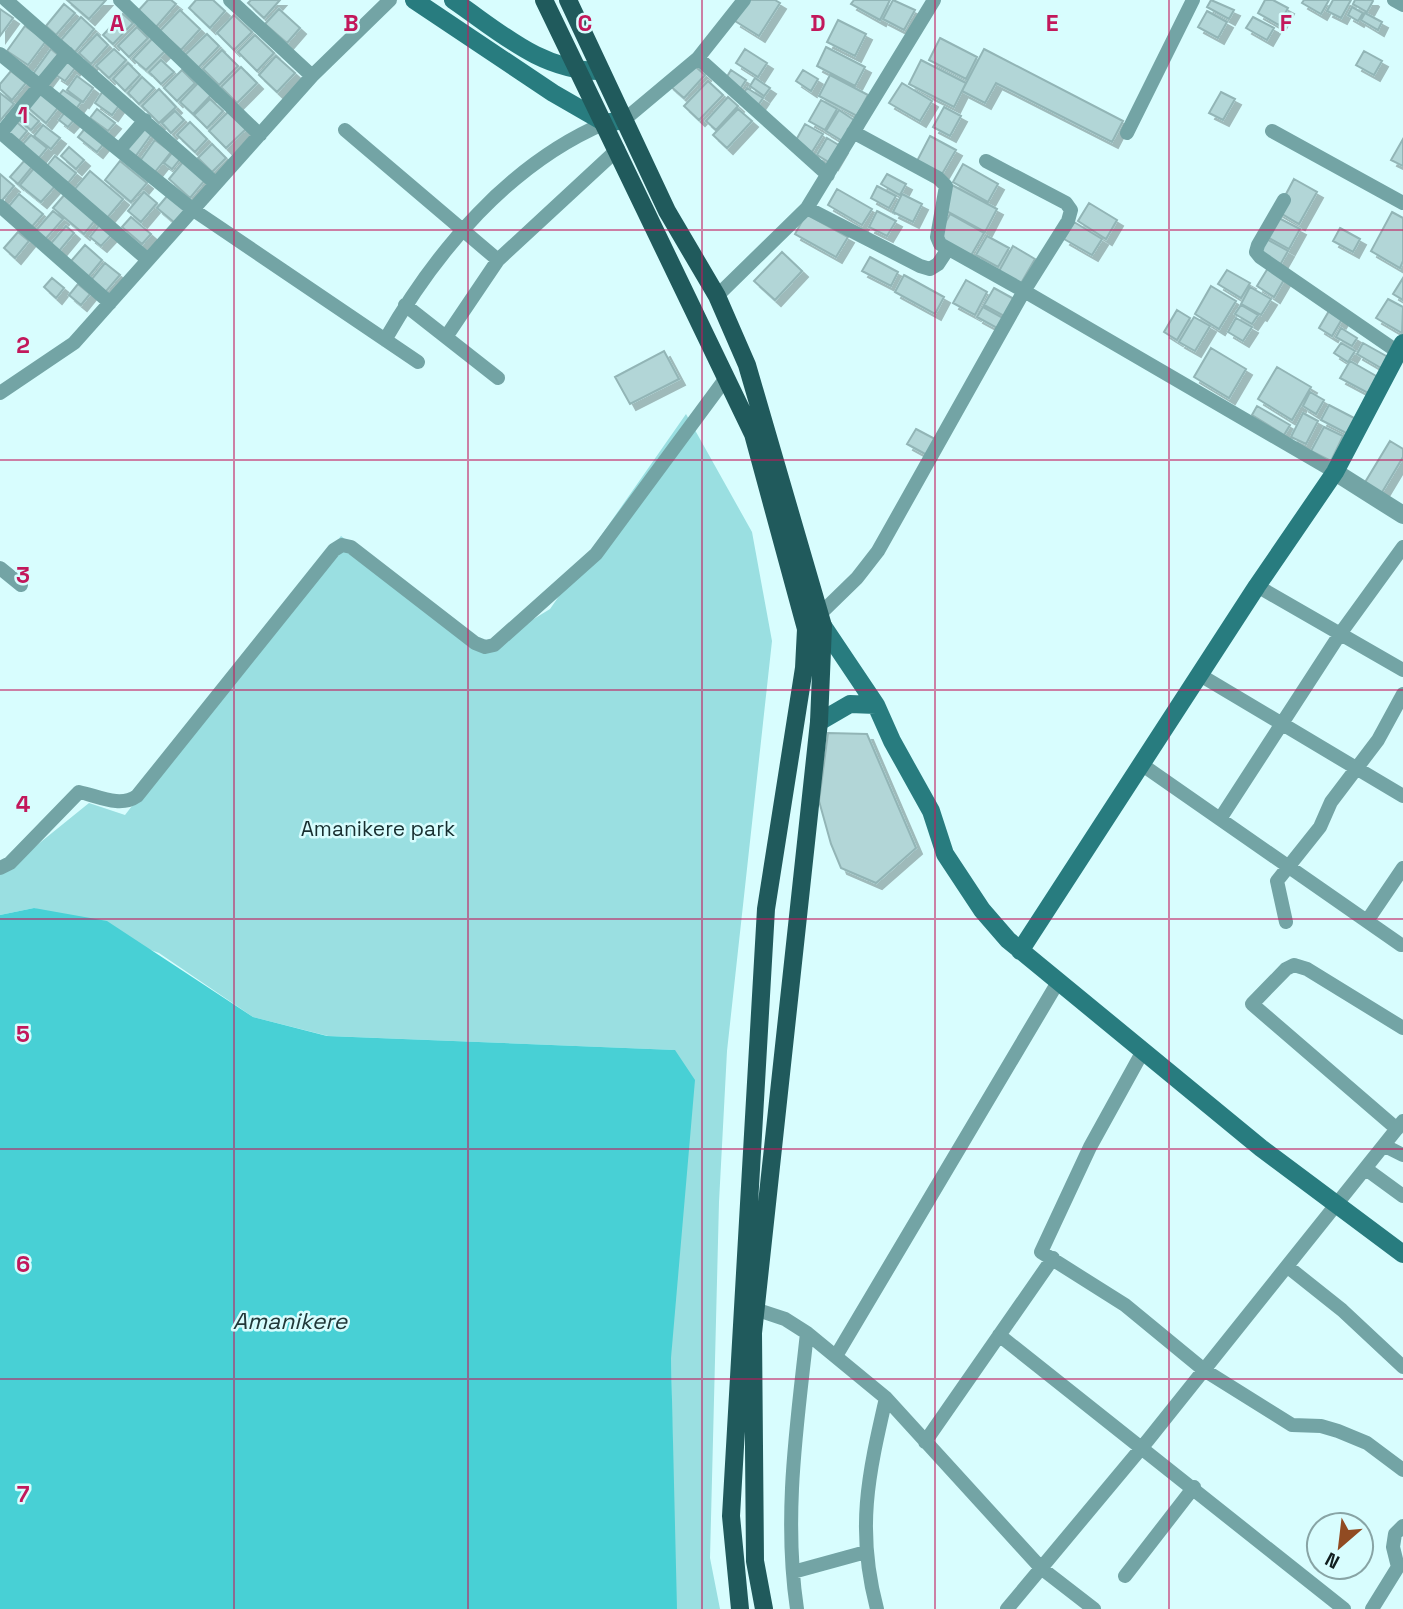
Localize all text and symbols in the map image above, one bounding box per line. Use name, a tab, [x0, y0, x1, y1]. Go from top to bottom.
text: A	[110, 8, 125, 38]
text: B	[343, 8, 359, 38]
text: C	[578, 8, 592, 38]
text: D	[810, 8, 826, 38]
text: E	[1046, 8, 1058, 38]
text: F	[1280, 8, 1292, 38]
text: 1	[18, 100, 28, 130]
text: 2	[16, 330, 30, 360]
text: 3	[16, 560, 30, 590]
text: 4	[16, 789, 31, 819]
park label: Amanikere park	[301, 815, 455, 842]
text: 5	[16, 1019, 30, 1049]
text: 6	[16, 1249, 30, 1279]
water label: Amanikere	[233, 1306, 349, 1336]
text: 7	[17, 1479, 30, 1509]
north arrow	[1305, 1511, 1375, 1581]
text: N	[1321, 1547, 1344, 1575]

